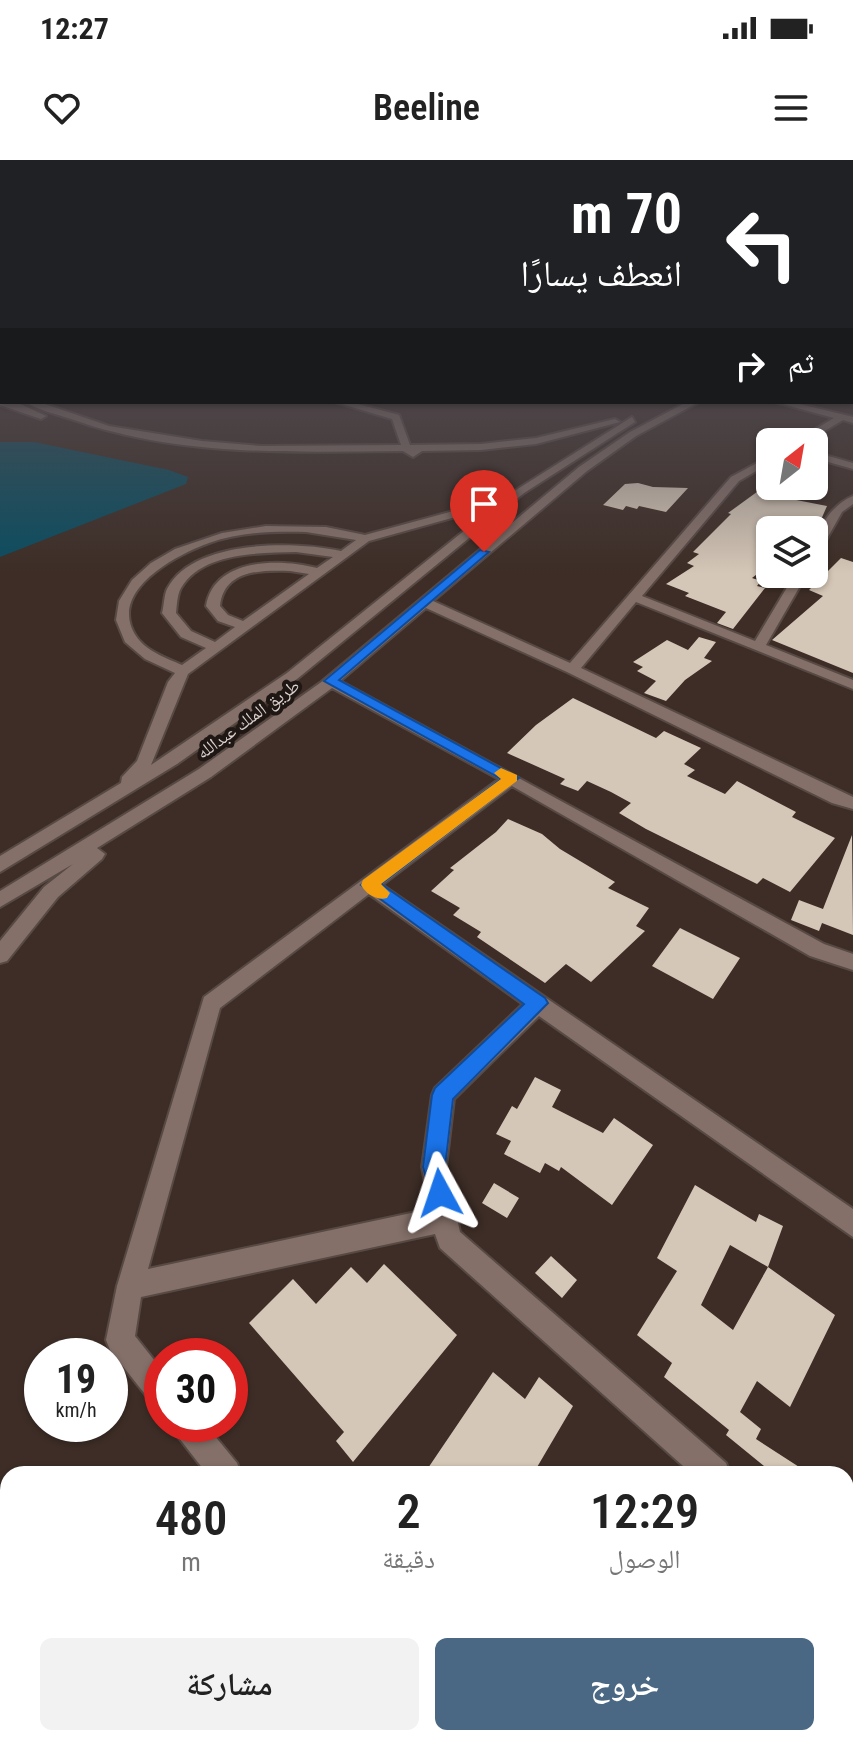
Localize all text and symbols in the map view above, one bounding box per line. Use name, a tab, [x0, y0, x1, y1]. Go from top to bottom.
text: 12:27	[40, 11, 109, 46]
icon: heart	[40, 86, 84, 130]
icon: menu	[769, 86, 813, 130]
text: Beeline	[373, 87, 480, 129]
text: 70 m	[571, 181, 682, 247]
icon: left	[710, 192, 814, 296]
text: انعطف يسارًا	[521, 253, 682, 295]
icon: right	[728, 344, 772, 388]
text: ثم	[788, 345, 814, 380]
north arrow	[756, 428, 828, 500]
map controls	[756, 428, 828, 588]
pin	[450, 470, 518, 552]
icon: arrive	[462, 482, 506, 526]
button: layers	[756, 516, 828, 588]
street label: طريق الملك عبدالله	[192, 674, 304, 764]
position arrow	[398, 1151, 482, 1235]
speed limit sign: 30	[144, 1338, 248, 1442]
text: 19	[56, 1356, 96, 1403]
text: km/h	[55, 1398, 97, 1422]
text: 2	[397, 1483, 421, 1540]
text: 12:29	[590, 1483, 699, 1540]
text: 480	[155, 1490, 227, 1547]
text: دقيقة	[382, 1544, 435, 1574]
text: الوصول	[609, 1544, 680, 1574]
text: m	[181, 1547, 201, 1577]
button: مشاركة	[40, 1638, 419, 1730]
button: خروج	[435, 1638, 814, 1730]

